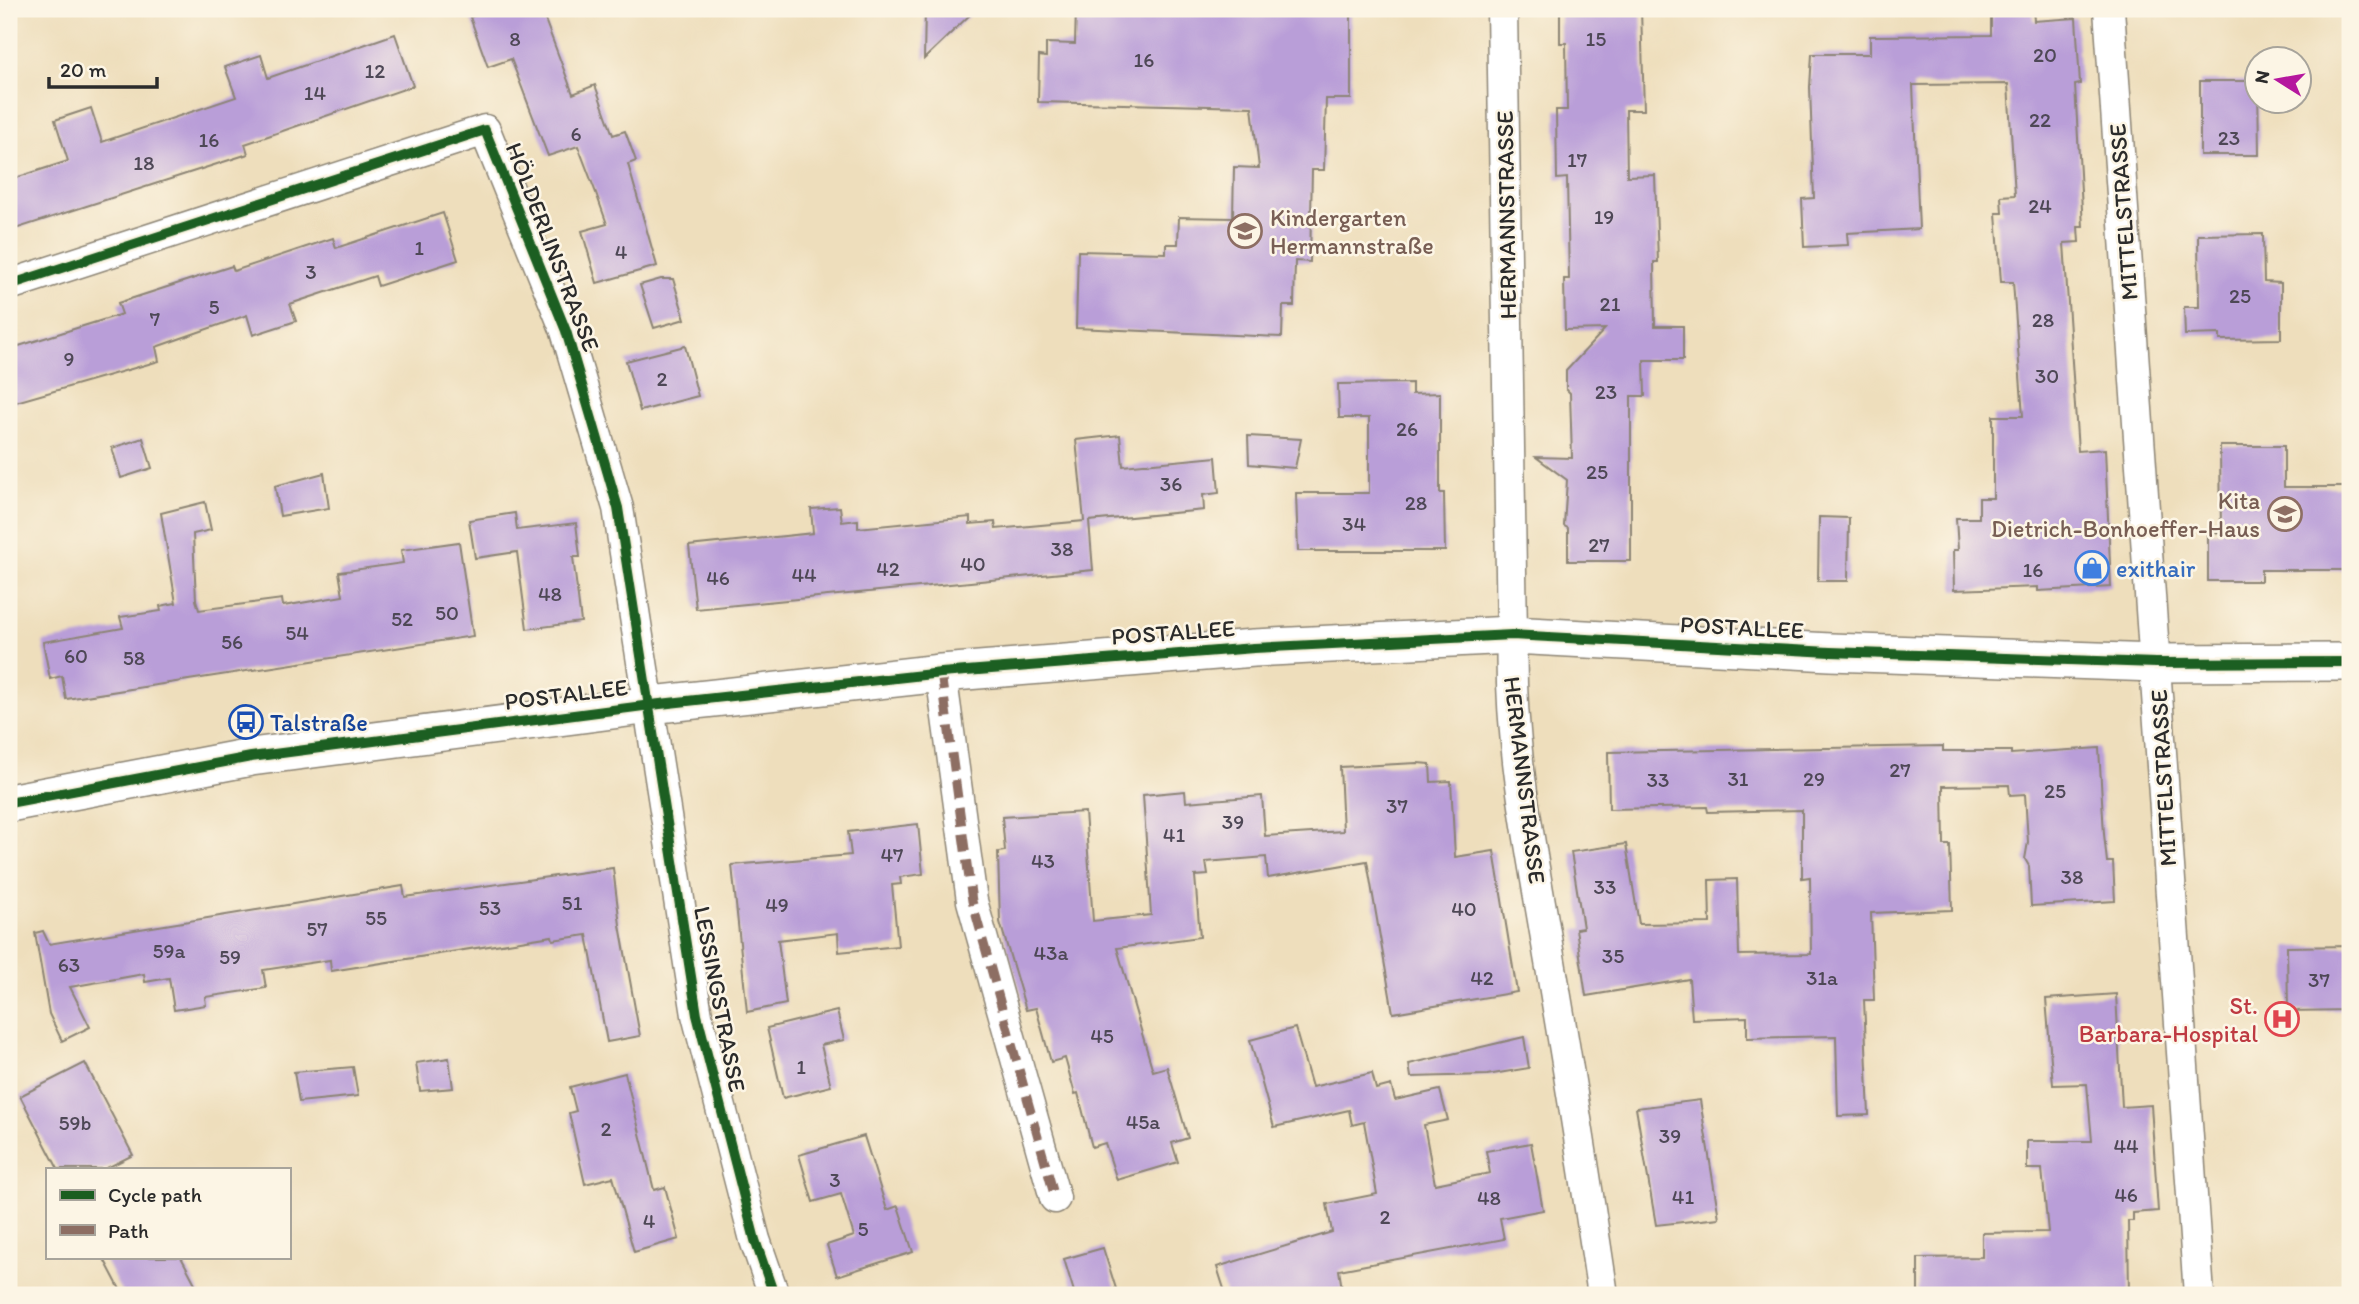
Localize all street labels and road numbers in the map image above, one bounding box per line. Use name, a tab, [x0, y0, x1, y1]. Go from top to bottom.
street label: HERMANNSTRASSE	[1490, 110, 1522, 320]
street label: MITTELSTRASSE	[2102, 123, 2144, 301]
street label: HÖLDERLINSTRASSE	[500, 138, 606, 356]
street label: POSTALLEE	[1679, 609, 1805, 645]
street label: POSTALLEE	[1110, 613, 1236, 651]
street label: POSTALLEE	[503, 672, 629, 716]
street label: HERMANNSTRASSE	[1498, 675, 1552, 885]
street label: MITTELSTRASSE	[2144, 689, 2182, 867]
street label: LESSINGSTRASSE	[688, 904, 752, 1094]

